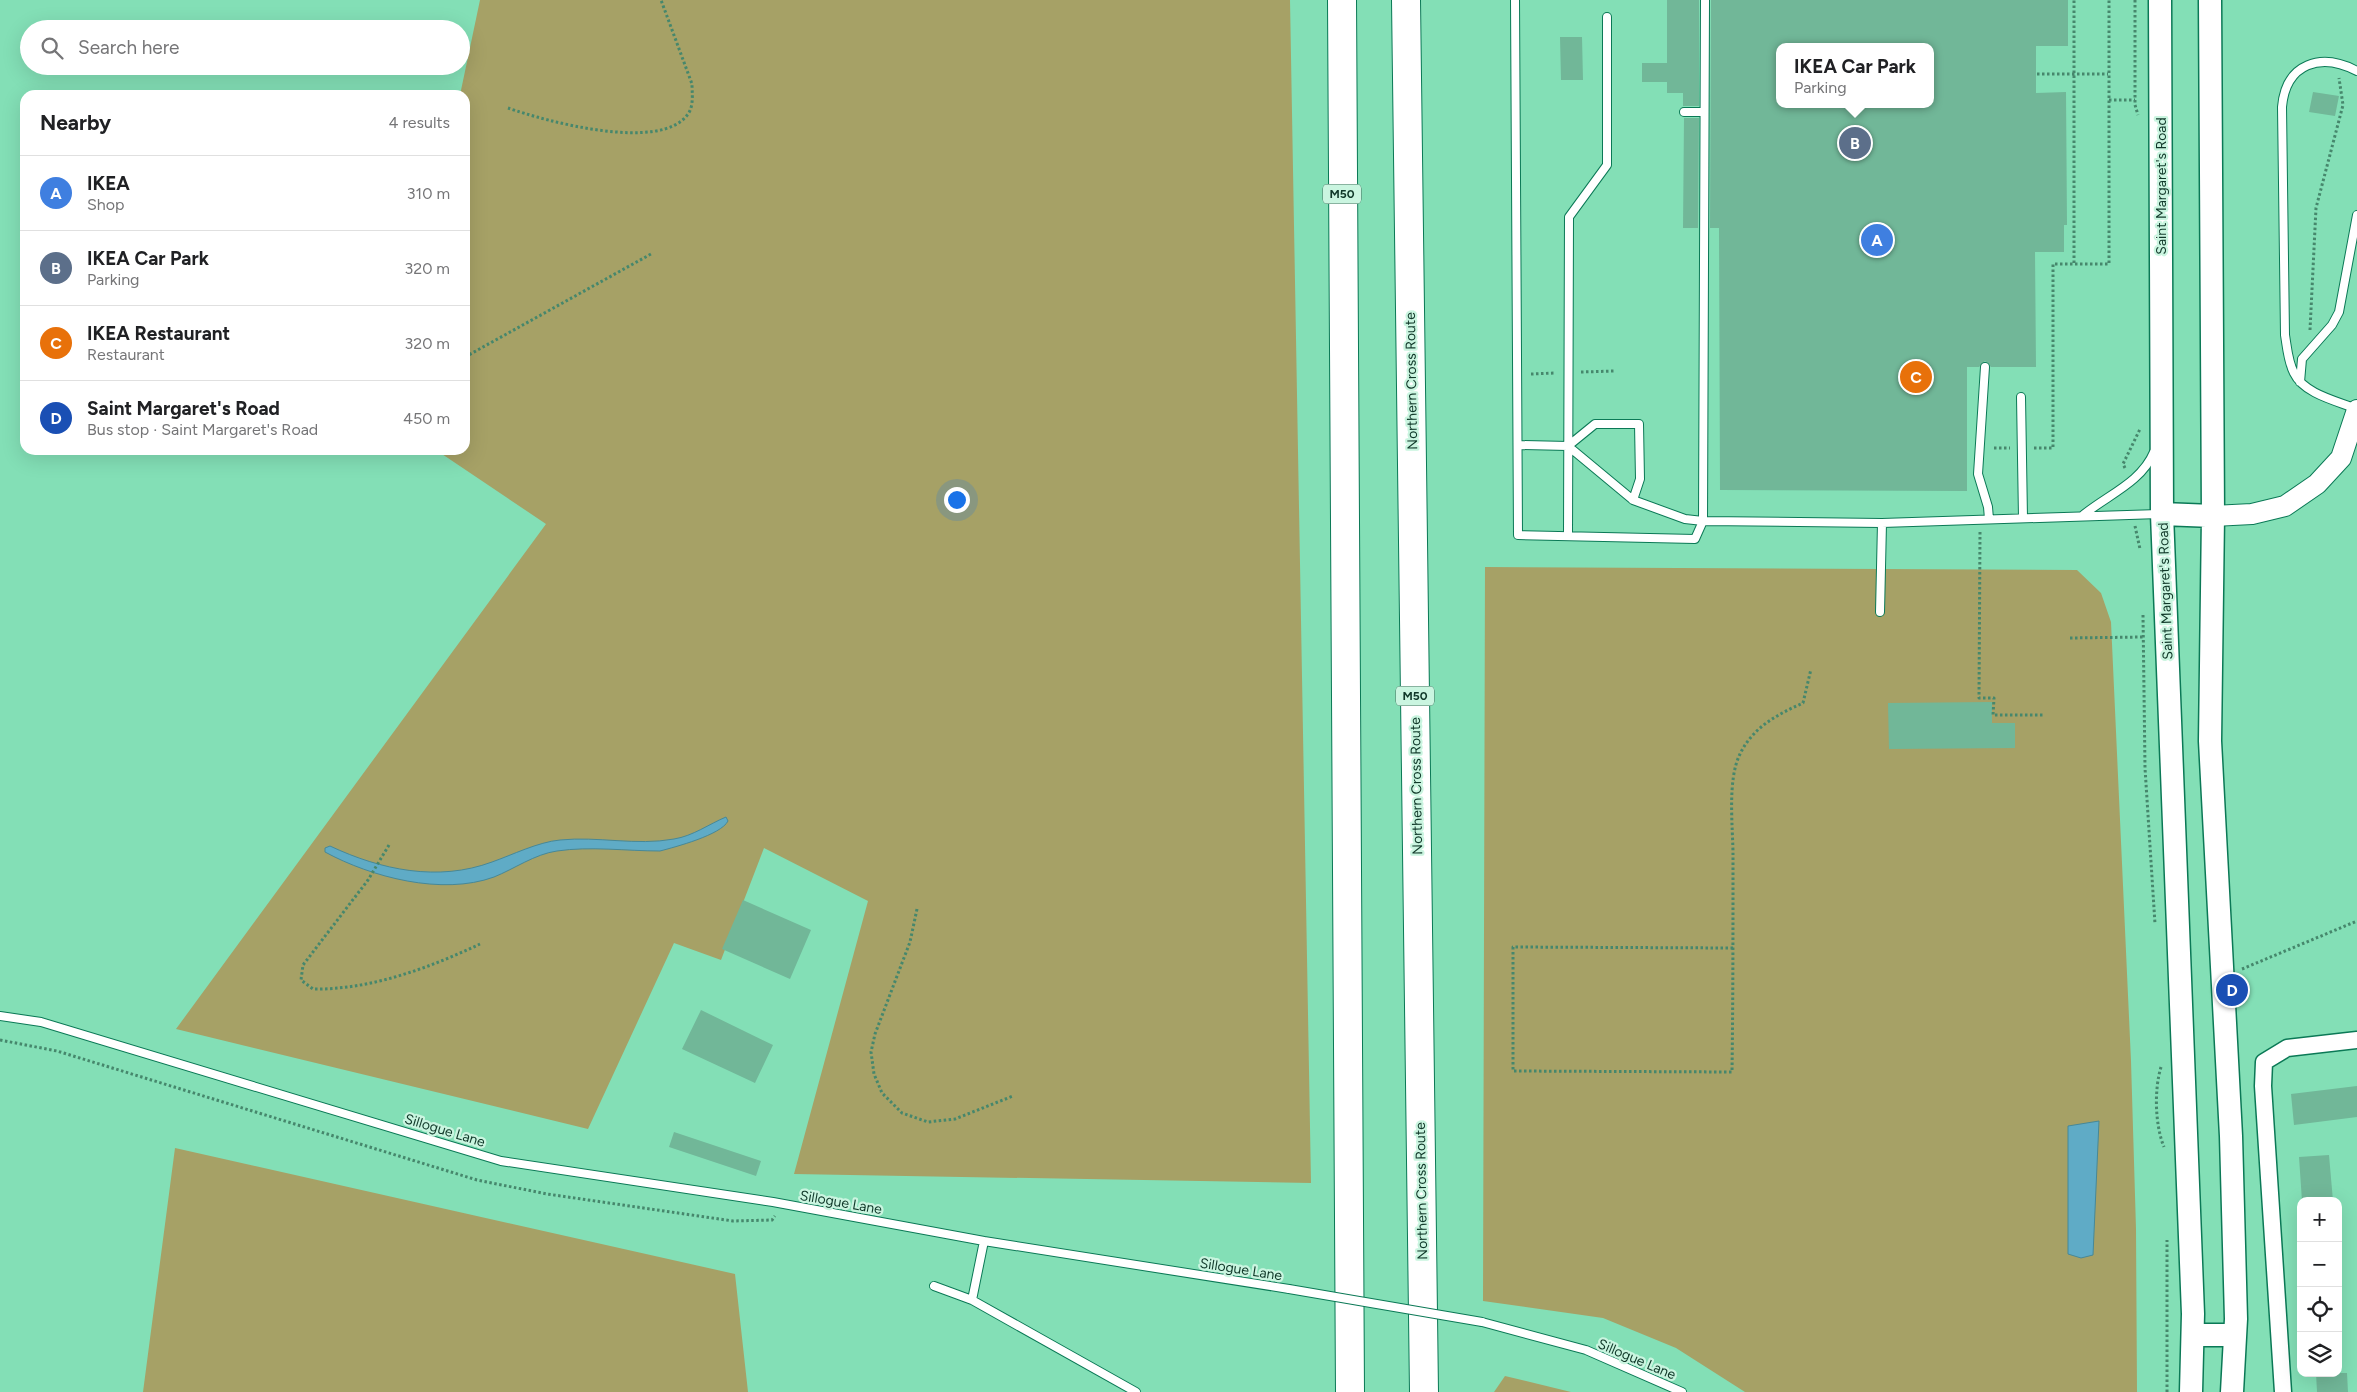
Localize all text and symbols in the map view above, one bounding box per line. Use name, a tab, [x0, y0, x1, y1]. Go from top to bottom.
search box	[20, 20, 470, 75]
icon: search	[38, 34, 66, 62]
text: Search here	[78, 36, 180, 59]
popup	[1776, 43, 1934, 108]
text: IKEA Car Park	[1794, 55, 1916, 78]
text: Parking	[1794, 78, 1847, 97]
text: Nearby	[40, 110, 111, 135]
text: 4 results	[389, 113, 450, 132]
street label: Saint Margaret's Road	[2153, 117, 2170, 255]
pin: B	[1839, 124, 1871, 162]
text: IKEA	[87, 172, 130, 195]
text: A	[50, 184, 62, 203]
text: 310 m	[407, 184, 450, 203]
road number: M50	[1323, 184, 1361, 203]
text: Shop	[87, 195, 125, 214]
pin: A	[1861, 221, 1893, 259]
text: IKEA Car Park	[87, 247, 209, 270]
text: B	[51, 259, 61, 278]
text: 320 m	[405, 259, 450, 278]
text: Parking	[87, 270, 139, 289]
street label: Northern Cross Route	[1402, 312, 1421, 450]
text: IKEA Restaurant	[87, 322, 230, 345]
text: C	[50, 334, 62, 353]
text: 320 m	[405, 334, 450, 353]
text: Restaurant	[87, 345, 165, 364]
pin: C	[1900, 358, 1932, 396]
text: Saint Margaret's Road	[87, 397, 280, 420]
text: D	[50, 409, 62, 428]
text: 450 m	[403, 409, 450, 428]
text: Bus stop · Saint Margaret's Road	[87, 420, 318, 439]
your location	[944, 487, 970, 513]
street label: Saint Margaret's Road	[2155, 522, 2176, 660]
road number: M50	[1396, 686, 1434, 706]
street label: Northern Cross Route	[1407, 717, 1426, 855]
pin: D	[2216, 971, 2248, 1009]
street label: Sillogue Lane	[403, 1110, 487, 1151]
street label: Northern Cross Route	[1412, 1122, 1431, 1260]
street label: Sillogue Lane	[798, 1187, 884, 1218]
map controls	[2297, 1197, 2342, 1377]
button: +	[2297, 1197, 2342, 1242]
button: −	[2297, 1242, 2342, 1287]
street label: Sillogue Lane	[1199, 1255, 1284, 1284]
button: locate	[2297, 1287, 2342, 1332]
button: layers	[2297, 1332, 2342, 1377]
street label: Sillogue Lane	[1595, 1335, 1679, 1384]

